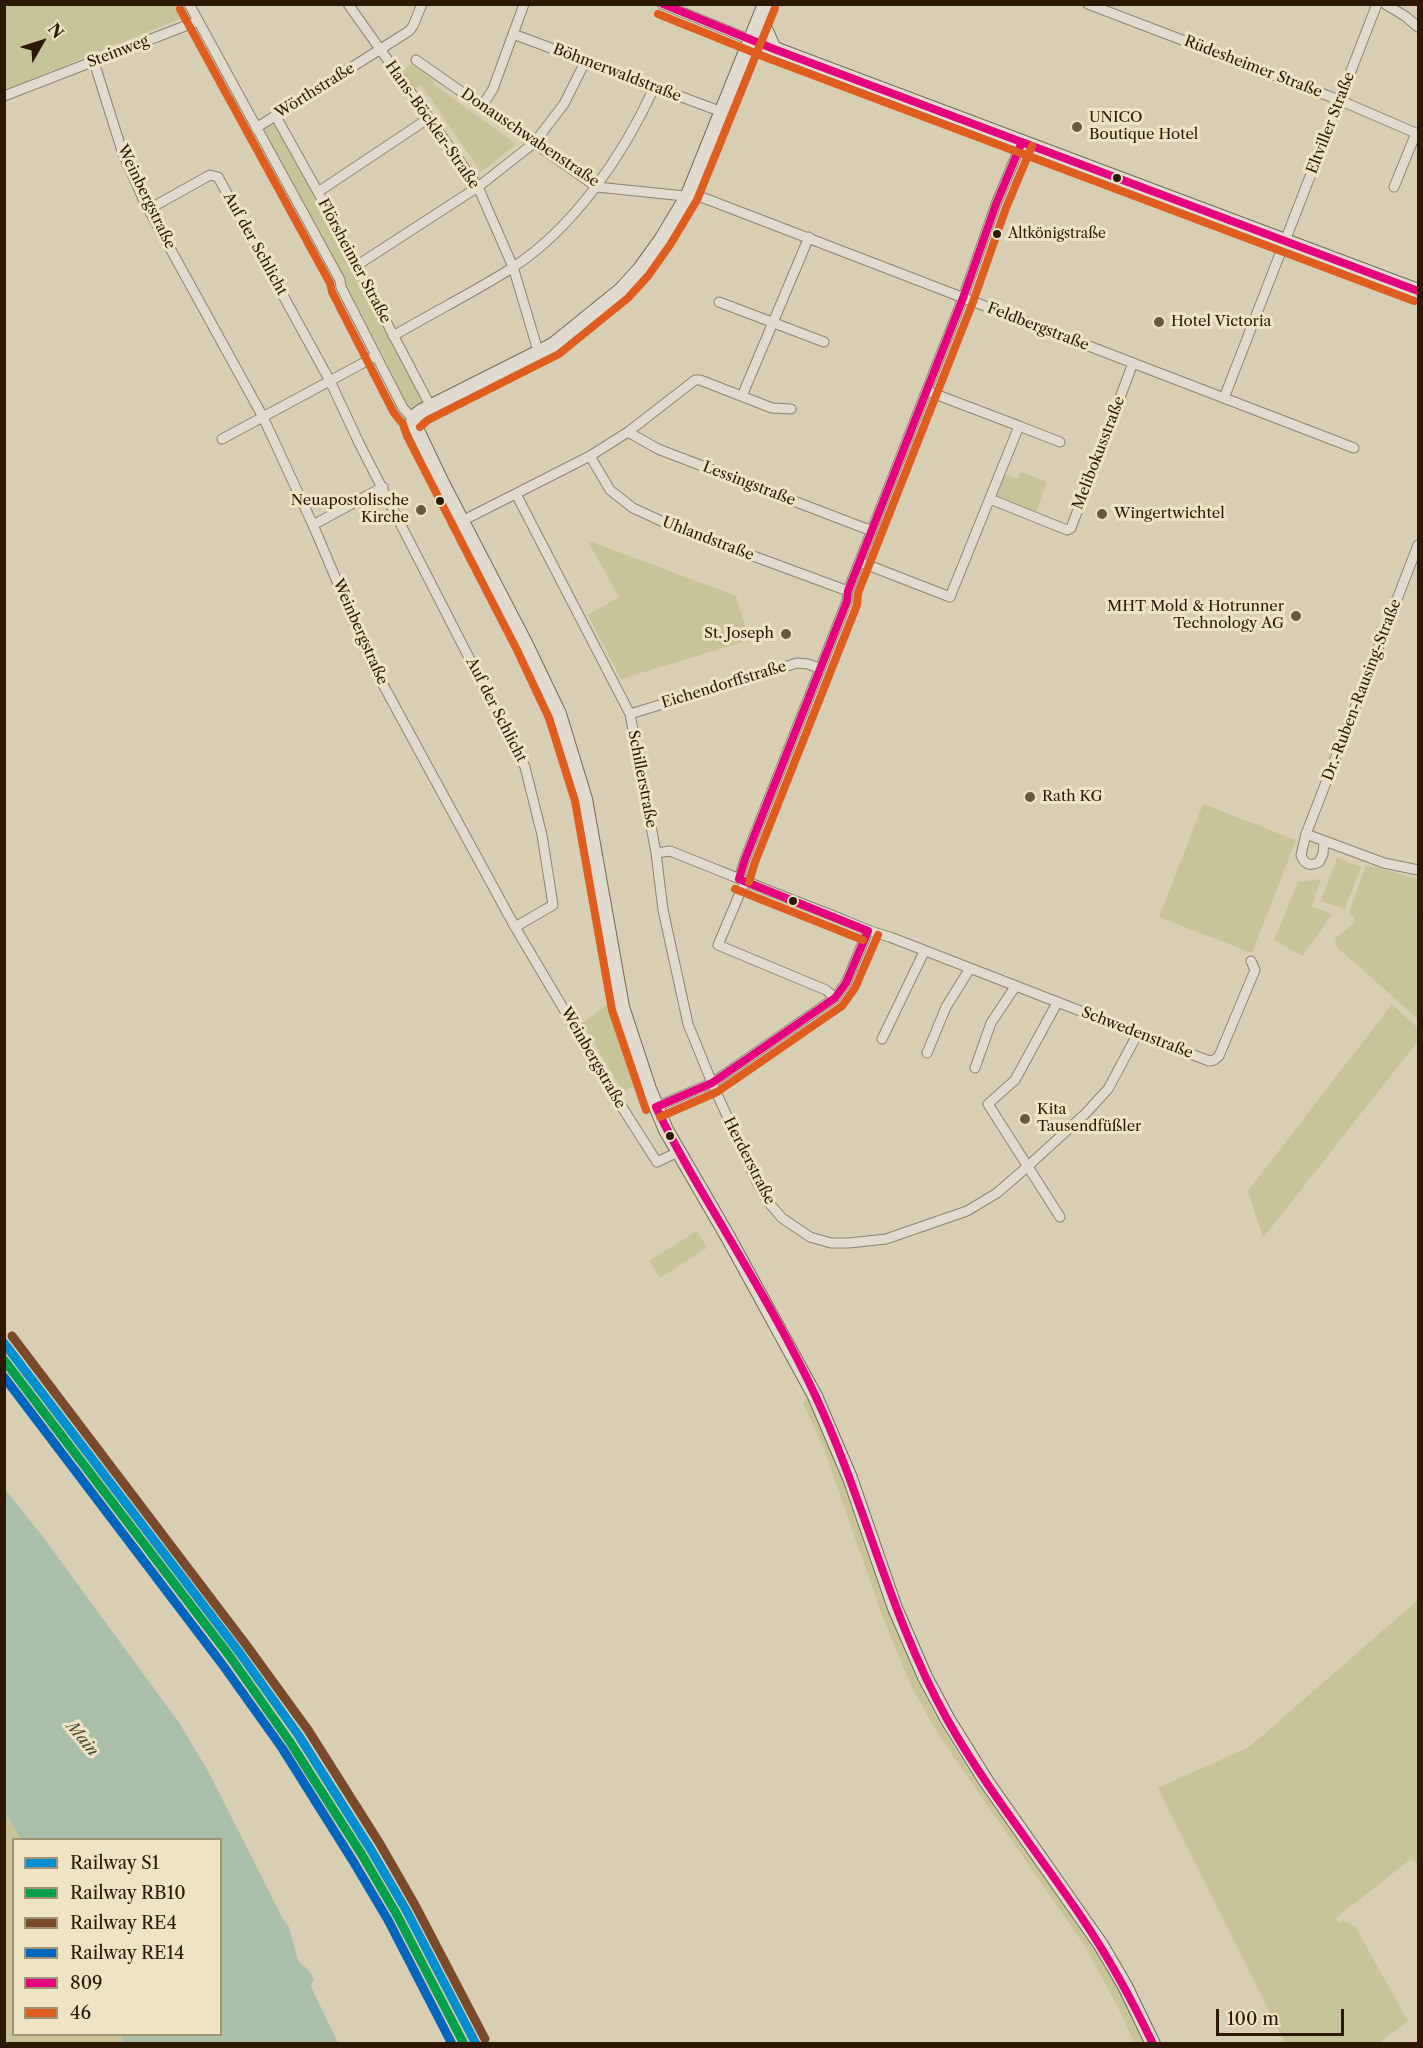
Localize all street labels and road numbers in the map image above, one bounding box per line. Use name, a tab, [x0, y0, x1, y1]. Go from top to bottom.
street label: Steinweg	[85, 32, 151, 72]
street label: Rüdesheimer Straße	[1181, 32, 1325, 102]
street label: Böhmerwaldstraße	[550, 40, 684, 106]
street label: Hans-Böckler-Straße	[381, 57, 483, 193]
street label: Wörthstraße	[272, 59, 358, 123]
street label: Eltviller Straße	[1303, 70, 1359, 176]
street label: Donauschwabenstraße	[457, 85, 603, 191]
street label: Weinbergstraße	[113, 142, 179, 252]
street label: Auf der Schlicht	[219, 189, 291, 299]
street label: Flörsheimer Straße	[314, 196, 394, 326]
street label: Feldbergstraße	[985, 299, 1091, 355]
street label: Melibokusstraße	[1069, 394, 1129, 512]
street label: Lessingstraße	[700, 458, 798, 510]
street label: Uhlandstraße	[660, 513, 756, 565]
street label: Weinbergstraße	[329, 576, 391, 688]
street label: Dr.-Ruben-Rausing-Straße	[1319, 597, 1405, 783]
street label: Auf der Schlicht	[462, 655, 530, 765]
street label: Eichendorffstraße	[659, 657, 789, 713]
street label: Schillerstraße	[624, 729, 660, 829]
street label: Schwedenstraße	[1079, 1003, 1195, 1063]
street label: Weinbergstraße	[557, 1004, 629, 1112]
street label: Herderstraße	[719, 1114, 779, 1208]

